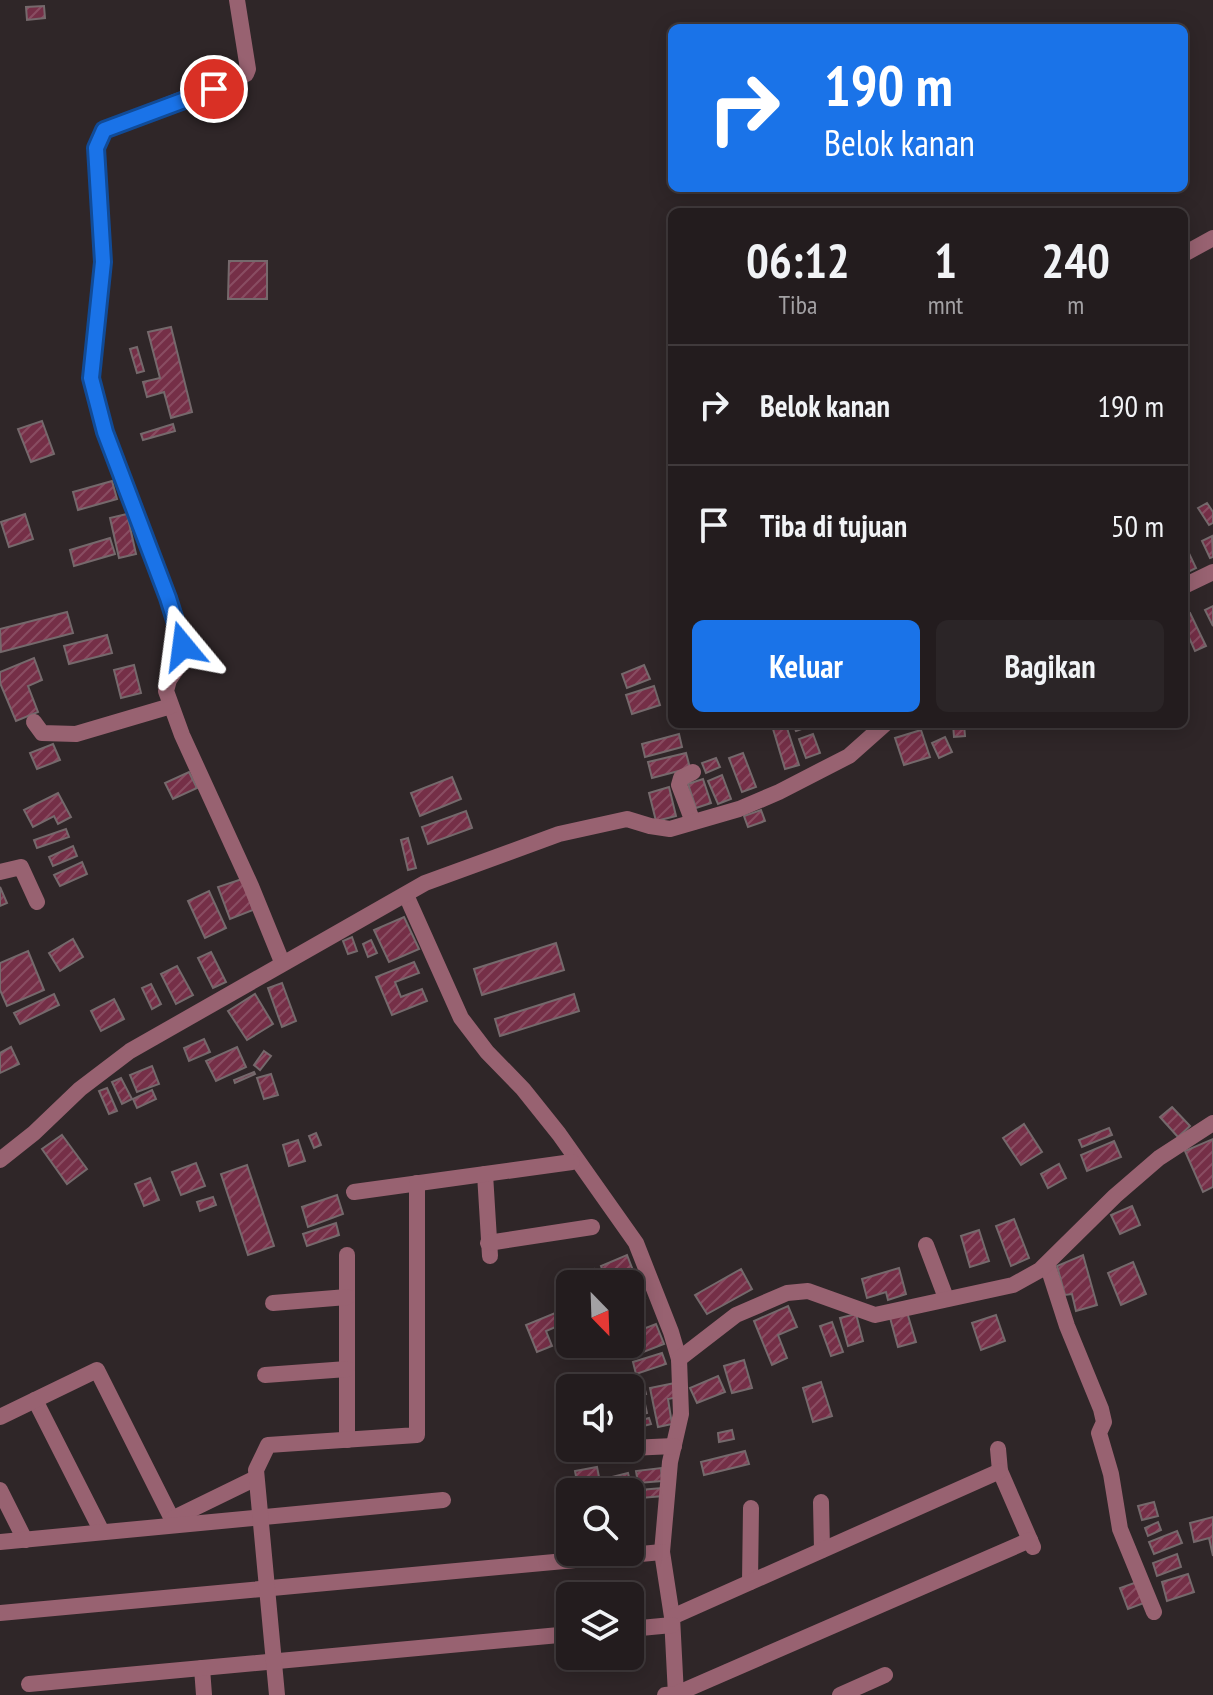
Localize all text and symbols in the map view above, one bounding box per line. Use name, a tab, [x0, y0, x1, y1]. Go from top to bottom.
text: 190 m	[824, 49, 953, 121]
pin	[180, 55, 248, 123]
icon: right	[692, 56, 796, 160]
icon: arrive	[192, 67, 236, 111]
text: Belok kanan	[824, 119, 975, 166]
text: 06:12	[746, 229, 850, 291]
text: 1	[934, 229, 957, 291]
text: 240	[1041, 229, 1110, 291]
text: Tiba	[778, 288, 817, 321]
text: mnt	[928, 288, 963, 321]
text: m	[1067, 288, 1084, 321]
icon: right	[692, 383, 736, 427]
text: Belok kanan	[760, 386, 890, 425]
text: 190 m	[1098, 386, 1164, 425]
icon: arrive	[692, 503, 736, 547]
text: Tiba di tujuan	[760, 506, 907, 545]
text: 50 m	[1111, 506, 1164, 545]
position arrow	[141, 604, 225, 688]
button: Keluar	[692, 620, 920, 712]
button: Bagikan	[936, 620, 1164, 712]
north arrow	[556, 1270, 644, 1358]
map controls	[556, 1270, 644, 1670]
button: sound	[556, 1374, 644, 1462]
button: search	[556, 1478, 644, 1566]
button: layers	[556, 1582, 644, 1670]

